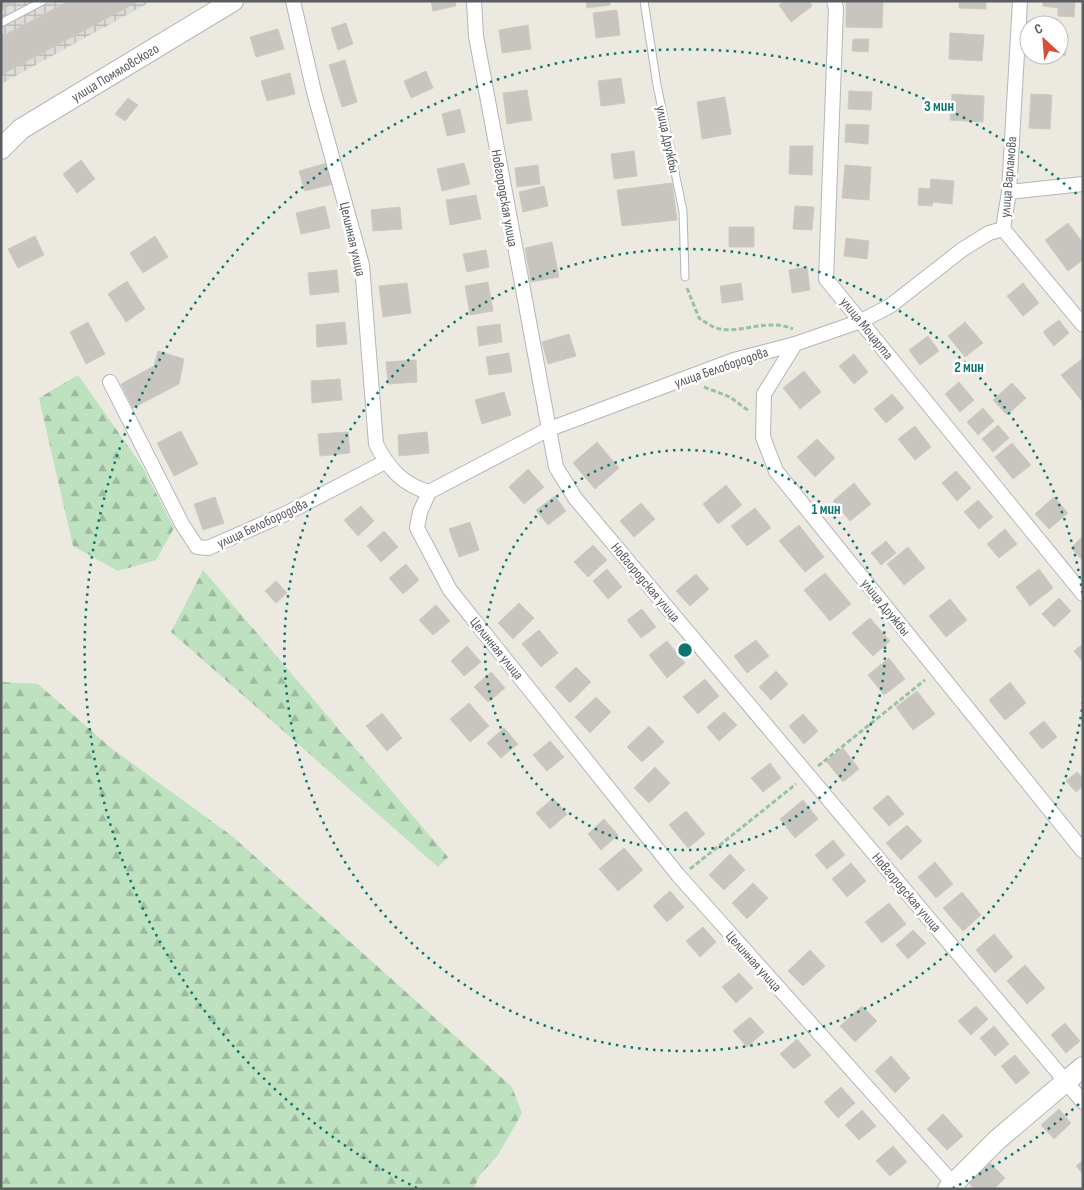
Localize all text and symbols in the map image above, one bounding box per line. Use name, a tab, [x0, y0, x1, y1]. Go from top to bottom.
north arrow	[1019, 15, 1069, 65]
text: С	[1032, 20, 1045, 38]
street label: улица Помяловского	[68, 40, 162, 106]
text: 3 мин	[924, 97, 954, 116]
street label: улица Дружбы	[652, 104, 683, 175]
street label: улица Варламова	[996, 136, 1021, 218]
street label: Новгородская улица	[488, 148, 521, 248]
street label: Целинная улица	[336, 200, 369, 278]
street label: улица Моцарта	[836, 294, 897, 363]
street label: улица Белобородова	[672, 343, 770, 391]
text: 2 мин	[954, 358, 984, 377]
street label: улица Белобородова	[214, 495, 310, 552]
text: 1 мин	[811, 500, 841, 519]
street label: Новгородская улица	[607, 539, 684, 625]
street label: улица Дружбы	[857, 575, 914, 639]
street label: Целинная улица	[466, 614, 527, 683]
centre of rings	[676, 641, 694, 659]
street label: Новгородская улица	[868, 849, 945, 935]
street label: Целинная улица	[722, 928, 785, 995]

